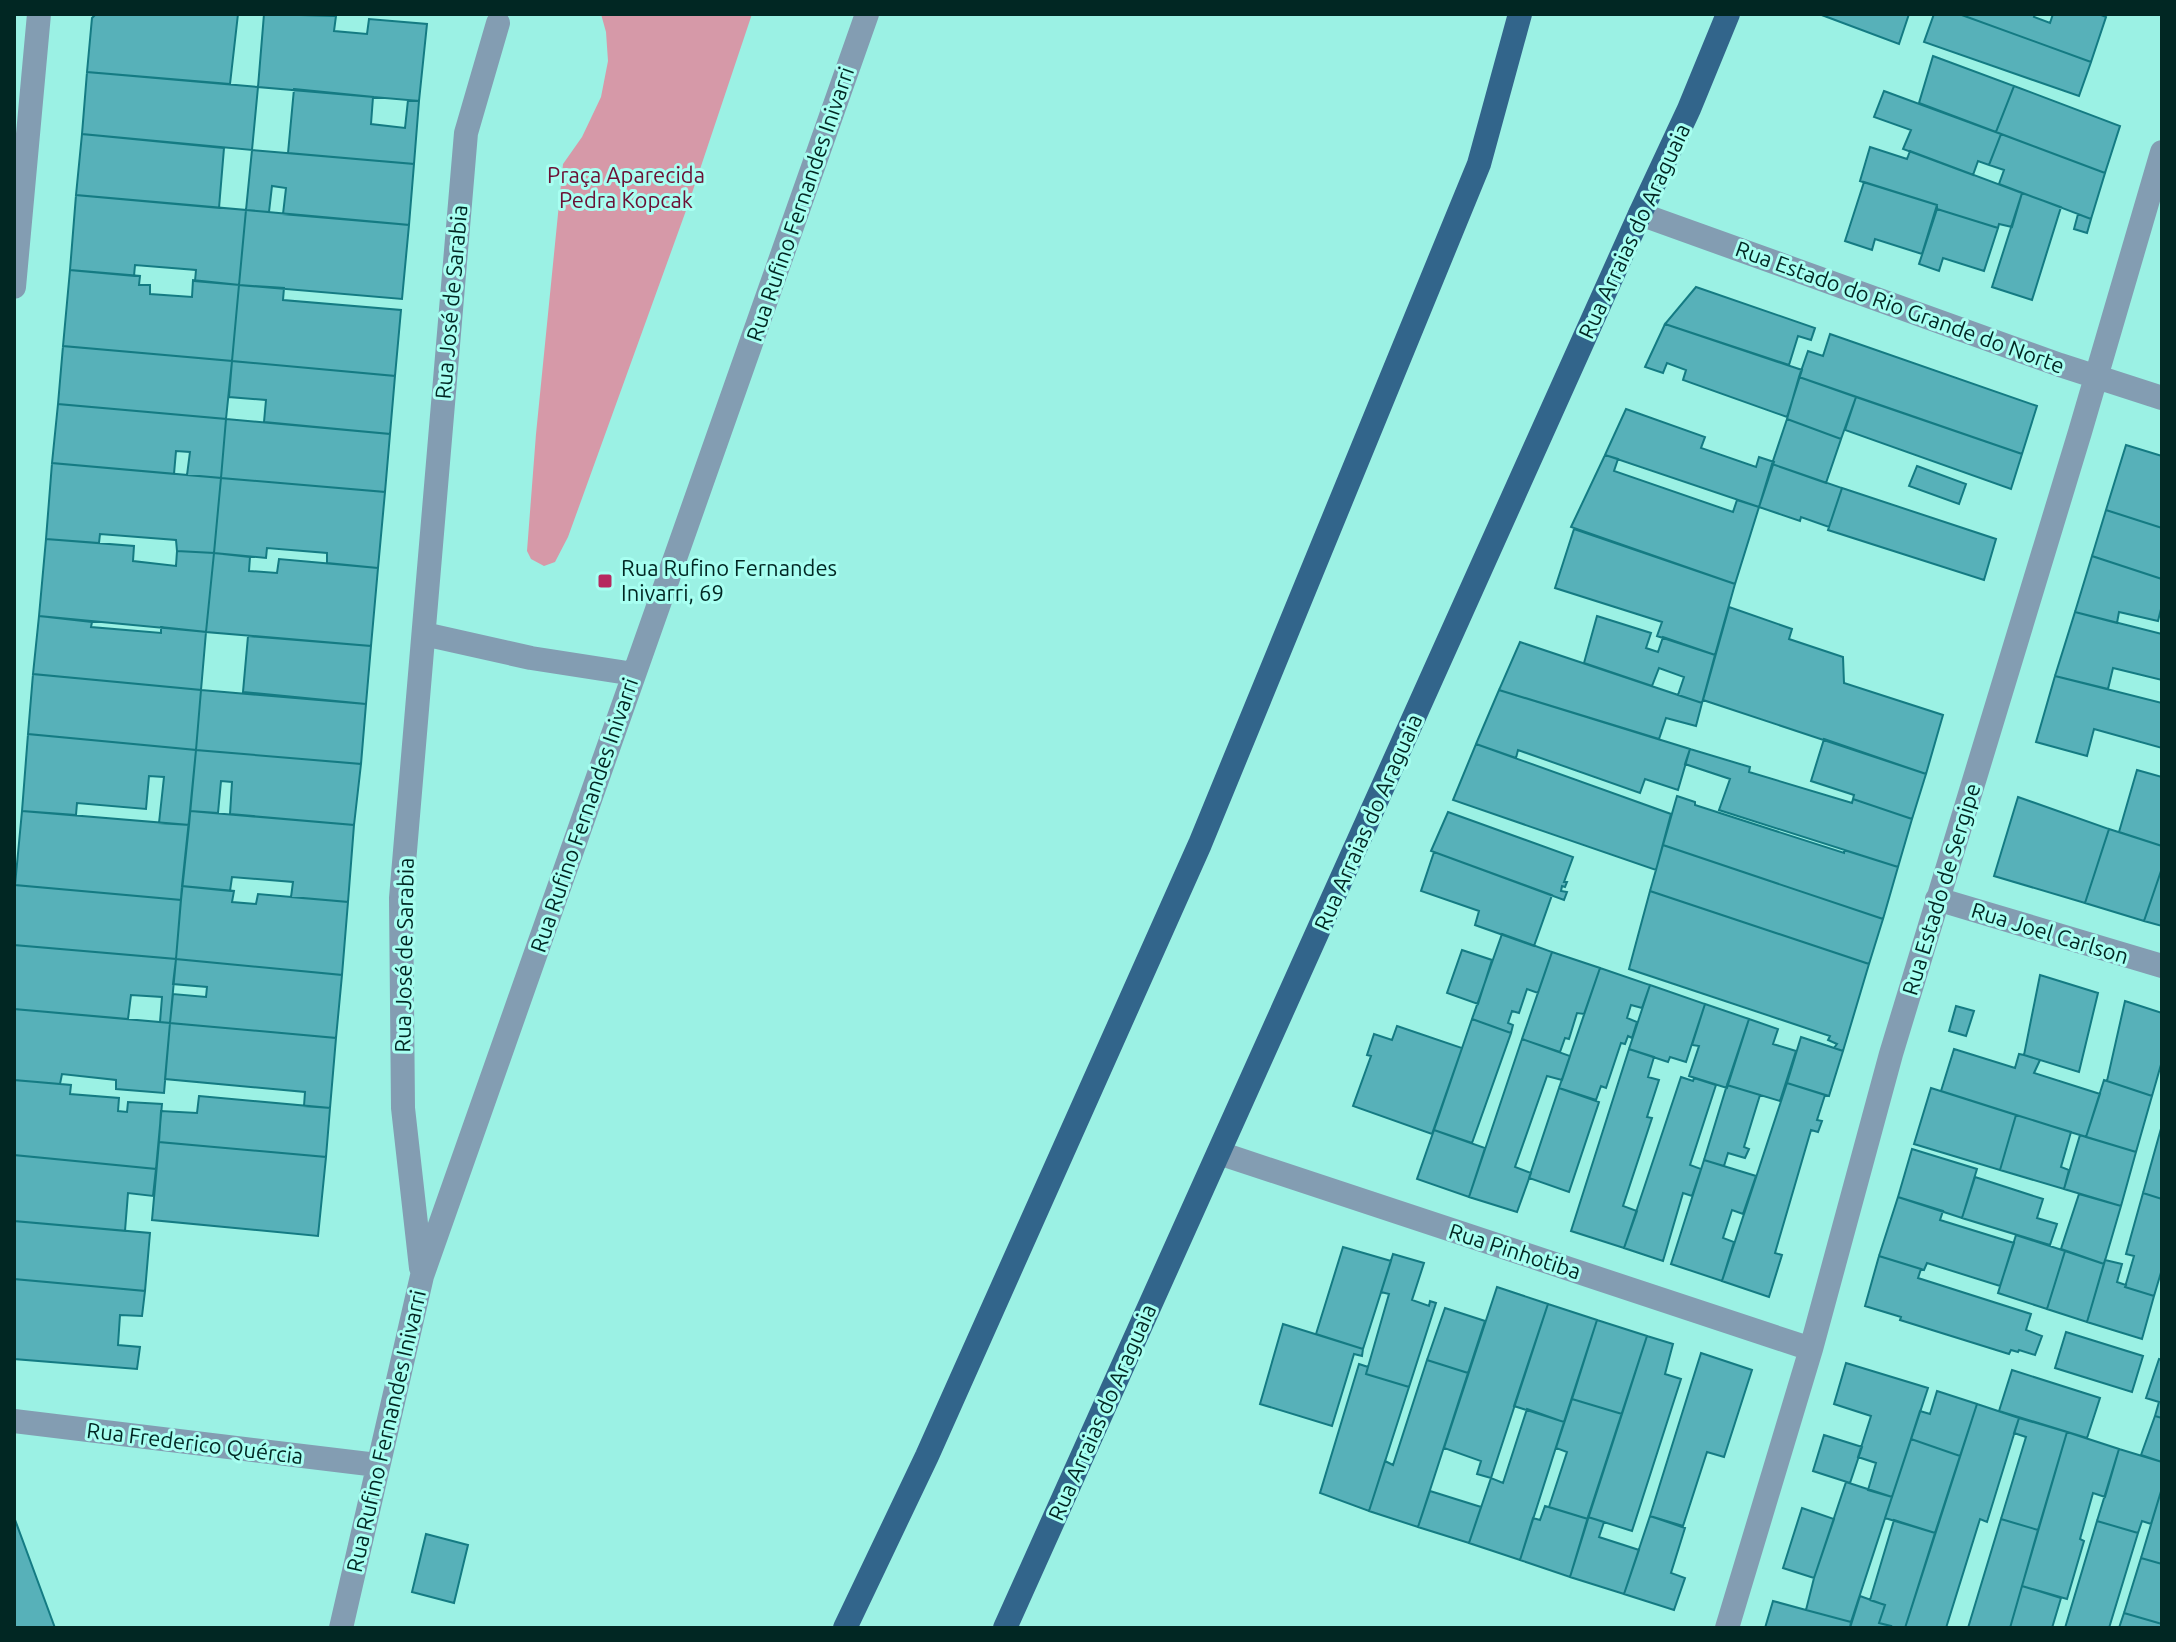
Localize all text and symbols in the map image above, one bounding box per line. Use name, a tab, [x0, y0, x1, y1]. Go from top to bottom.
street label: Rua Rufino Fernandes Inivarri	[741, 63, 858, 344]
street label: Rua Arraias do Araguaia	[1573, 119, 1694, 342]
park label: Praça Aparecida Pedra Kopcak	[547, 162, 705, 212]
street label: Rua José de Sarabia	[430, 204, 471, 400]
street label: Rua Estado do Rio Grande do Norte	[1732, 235, 2068, 378]
place label: Rua Rufino Fernandes Inivarri, 69	[621, 555, 837, 605]
marker: Rua Rufino Fernandes Inivarri, 69	[596, 572, 614, 590]
street label: Rua Rufino Fernandes Inivarri	[525, 674, 642, 955]
street label: Rua Arraias do Araguaia	[1309, 710, 1427, 934]
street label: Rua Estado de Sergipe	[1896, 780, 1985, 998]
street label: Rua José de Sarabia	[389, 857, 418, 1053]
street label: Rua Joel Carlson	[1968, 897, 2132, 968]
street label: Rua Pinhotiba	[1446, 1217, 1584, 1284]
street label: Rua Rufino Fernandes Inivarri	[341, 1287, 430, 1574]
street label: Rua Arraias do Araguaia	[1043, 1300, 1161, 1524]
street label: Rua Frederico Quércia	[85, 1417, 305, 1468]

